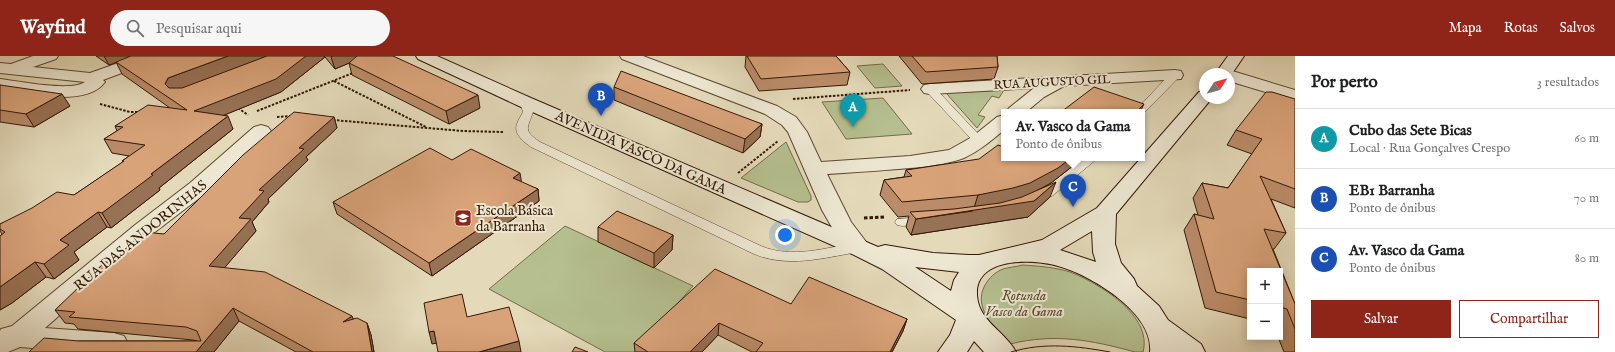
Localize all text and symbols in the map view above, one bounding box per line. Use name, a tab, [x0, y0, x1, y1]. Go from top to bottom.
search box	[110, 10, 390, 46]
text: Wayfind	[20, 16, 86, 40]
icon: search	[124, 17, 146, 39]
text: Pesquisar aqui	[156, 19, 242, 38]
text: Mapa	[1449, 19, 1482, 37]
text: Rotas	[1504, 19, 1538, 37]
text: Salvos	[1560, 19, 1595, 37]
north arrow	[1199, 68, 1235, 104]
street label: RUA AUGUSTO GIL	[993, 72, 1111, 93]
text: Por perto	[1311, 72, 1378, 93]
text: 3 resultados	[1537, 74, 1599, 91]
pin: B	[588, 83, 614, 116]
pin: A	[840, 94, 866, 127]
street label: AVENIDA VASCO DA GAMA	[551, 107, 730, 199]
popup	[1001, 109, 1145, 161]
text: Av. Vasco da Gama	[1015, 117, 1131, 136]
text: Cubo das Sete Bicas	[1349, 121, 1472, 140]
text: A	[1320, 130, 1328, 147]
text: 60 m	[1574, 130, 1599, 147]
text: Ponto de ônibus	[1015, 136, 1102, 153]
text: Local · Rua Gonçalves Crespo	[1349, 140, 1510, 157]
pin: C	[1060, 174, 1086, 207]
street label: RUA DAS ANDORINHAS	[70, 177, 211, 295]
text: EB1 Barranha	[1349, 181, 1435, 200]
text: B	[1320, 190, 1328, 207]
text: 70 m	[1574, 190, 1599, 207]
text: Ponto de ônibus	[1349, 200, 1436, 217]
place label: Escola Básica da Barranha	[476, 202, 554, 236]
school or university icon: Escola Básica da Barranha	[453, 208, 473, 228]
your location	[775, 225, 795, 245]
text: Av. Vasco da Gama	[1349, 241, 1464, 260]
text: C	[1319, 250, 1329, 267]
text: 80 m	[1575, 250, 1599, 267]
text: Ponto de ônibus	[1349, 260, 1436, 277]
map controls	[1247, 268, 1283, 340]
button: +	[1247, 268, 1283, 304]
park label: Rotunda Vasco da Gama	[985, 287, 1063, 321]
button: Salvar	[1311, 300, 1451, 338]
button: Compartilhar	[1459, 300, 1599, 338]
button: −	[1247, 304, 1283, 340]

